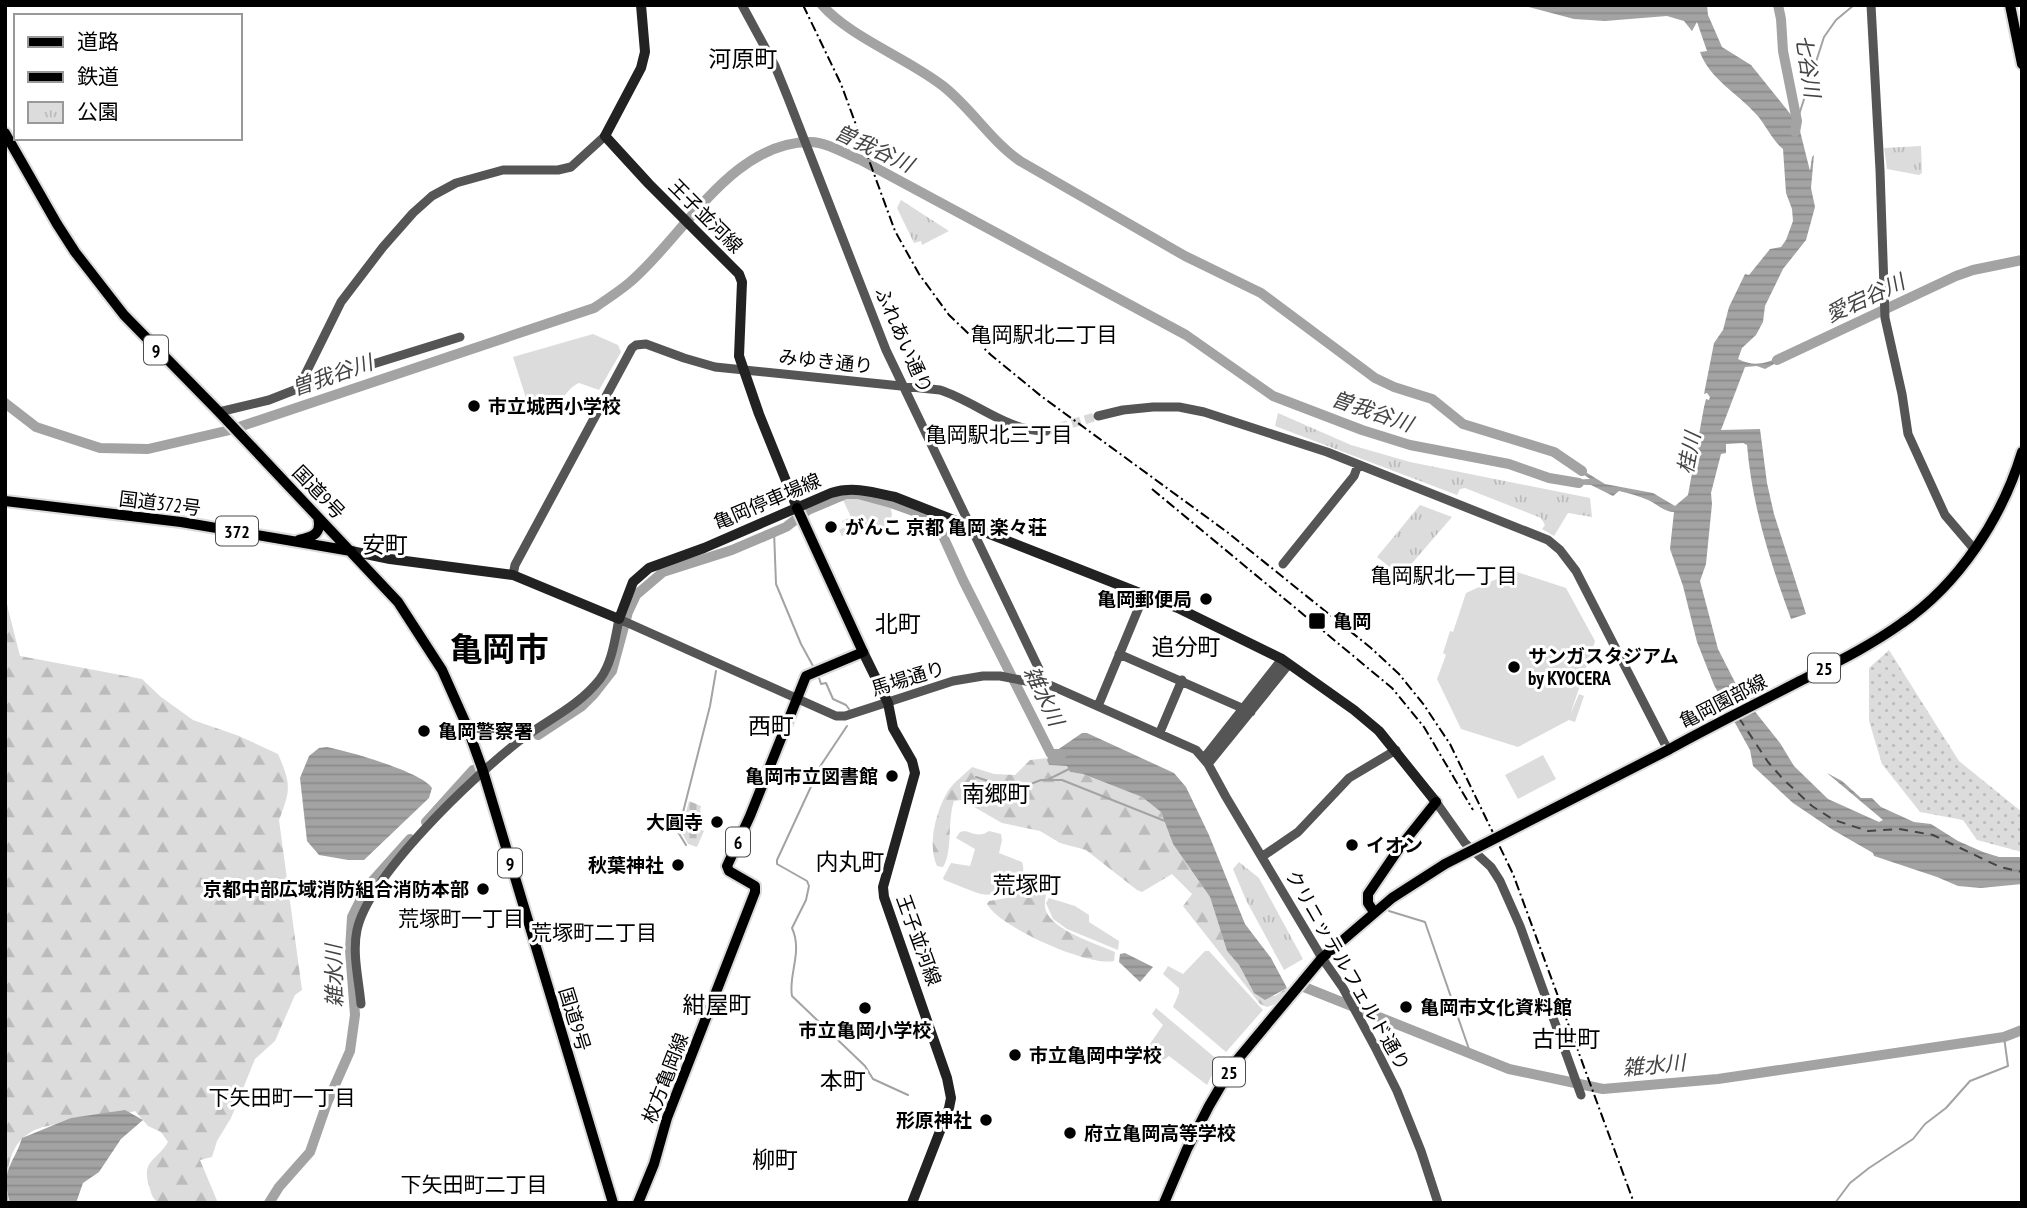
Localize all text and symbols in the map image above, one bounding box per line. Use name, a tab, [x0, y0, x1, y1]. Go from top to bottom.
legend	[14, 14, 242, 140]
text: 道路	[77, 28, 119, 55]
water label: 七谷川	[1790, 33, 1827, 101]
district label: 河原町	[709, 44, 778, 73]
text: 鉄道	[77, 63, 119, 90]
text: 公園	[77, 98, 119, 125]
water label: 曽我谷川	[830, 118, 920, 179]
street label: 王子並河線	[664, 174, 748, 258]
water label: 愛宕谷川	[1821, 267, 1911, 328]
street label: ふれあい通り	[870, 283, 938, 397]
district label: 亀岡駅北二丁目	[971, 321, 1118, 348]
road number: 9	[144, 336, 168, 364]
street label: みゆき通り	[777, 344, 875, 378]
water label: 曽我谷川	[288, 348, 378, 401]
water label: 曽我谷川	[1328, 385, 1418, 438]
place label: 市立城西小学校	[488, 394, 621, 418]
marker: 市立城西小学校	[466, 398, 482, 414]
district label: 亀岡駅北三丁目	[926, 421, 1073, 448]
water label: 桂川	[1672, 428, 1707, 476]
street label: 国道9号	[288, 460, 350, 524]
street label: 亀岡停車場線	[710, 468, 824, 534]
street label: 国道372号	[118, 486, 202, 520]
place label: がんこ 京都 亀岡 楽々荘	[845, 515, 1047, 539]
road number: 372	[216, 516, 258, 546]
marker: がんこ 京都 亀岡 楽々荘	[823, 519, 839, 535]
district label: 安町	[362, 530, 408, 559]
district label: 亀岡駅北一丁目	[1371, 562, 1518, 589]
place label: 亀岡郵便局	[1097, 587, 1192, 611]
marker: 亀岡郵便局	[1198, 591, 1214, 607]
district label: 北町	[875, 609, 921, 638]
place label: 亀岡	[1333, 609, 1371, 633]
marker: 亀岡	[1307, 611, 1327, 631]
district label: 亀岡市	[450, 627, 549, 670]
district label: 追分町	[1152, 632, 1221, 661]
place label: サンガスタジアム by KYOCERA	[1528, 644, 1679, 690]
road number: 25	[1808, 654, 1840, 682]
street label: 馬場通り	[868, 655, 948, 701]
marker: サンガスタジアム by KYOCERA	[1506, 659, 1522, 675]
water label: 雑水川	[1018, 662, 1071, 732]
street label: 亀岡園部線	[1675, 669, 1771, 733]
district label: 西町	[748, 711, 794, 740]
place label: 亀岡警察署	[438, 719, 533, 743]
marker: 亀岡警察署	[416, 723, 432, 739]
place label: 亀岡市立図書館	[745, 764, 878, 788]
marker: 亀岡市立図書館	[884, 768, 900, 784]
district label: 南郷町	[962, 779, 1031, 808]
place label: 大圓寺	[646, 810, 703, 834]
marker: 大圓寺	[709, 814, 725, 830]
road number: 6	[726, 828, 750, 856]
place label: イオン	[1366, 833, 1423, 857]
marker: イオン	[1344, 837, 1360, 853]
district label: 内丸町	[816, 847, 885, 876]
road number: 9	[498, 848, 522, 878]
place label: 秋葉神社	[588, 853, 664, 877]
marker: 秋葉神社	[670, 857, 686, 873]
street label: クリニッテルフェルド通り	[1281, 865, 1415, 1075]
district label: 荒塚町	[993, 870, 1062, 899]
place label: 京都中部広域消防組合消防本部	[203, 877, 469, 901]
marker: 京都中部広域消防組合消防本部	[475, 881, 491, 897]
street label: 王子並河線	[891, 891, 947, 989]
district label: 荒塚町一丁目	[398, 905, 524, 932]
district label: 荒塚町二丁目	[531, 919, 657, 946]
water label: 雑水川	[320, 942, 348, 1008]
street label: 国道9号	[554, 984, 596, 1054]
district label: 紺屋町	[683, 990, 752, 1019]
place label: 亀岡市文化資料館	[1420, 995, 1572, 1019]
marker: 亀岡市文化資料館	[1398, 999, 1414, 1015]
marker: 市立亀岡小学校	[857, 1000, 873, 1016]
place label: 市立亀岡小学校	[798, 1018, 932, 1042]
district label: 古世町	[1532, 1024, 1601, 1053]
street label: 枚方亀岡線	[637, 1029, 693, 1127]
place label: 市立亀岡中学校	[1029, 1043, 1162, 1067]
marker: 市立亀岡中学校	[1007, 1047, 1023, 1063]
water label: 雑水川	[1621, 1049, 1689, 1081]
road number: 25	[1213, 1058, 1245, 1086]
district label: 本町	[820, 1066, 866, 1095]
district label: 下矢田町一丁目	[209, 1084, 356, 1111]
place label: 形原神社	[896, 1108, 972, 1132]
marker: 形原神社	[978, 1112, 994, 1128]
place label: 府立亀岡高等学校	[1084, 1121, 1236, 1145]
marker: 府立亀岡高等学校	[1062, 1125, 1078, 1141]
district label: 柳町	[752, 1145, 798, 1174]
district label: 下矢田町二丁目	[401, 1171, 548, 1198]

